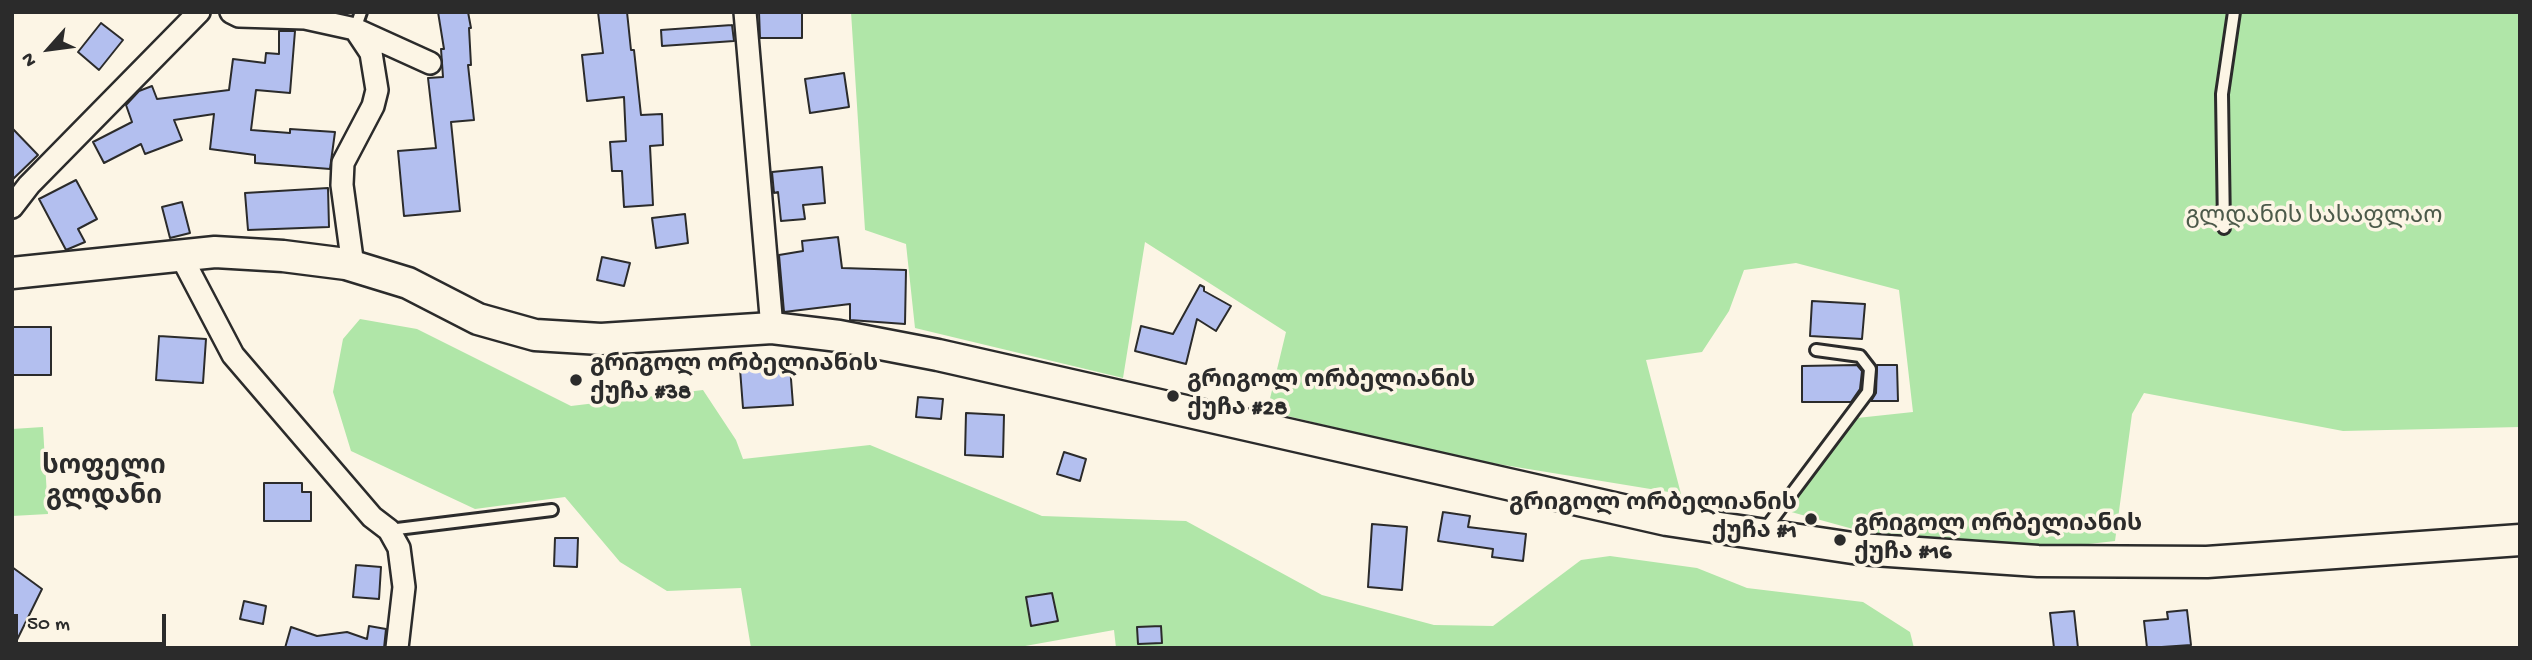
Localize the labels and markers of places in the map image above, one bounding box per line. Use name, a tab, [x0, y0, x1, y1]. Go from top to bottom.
place label: გრიგოლ ორბელიანის ქუჩა #38	[590, 352, 878, 408]
place label: გრიგოლ ორბელიანის ქუჩა #28	[1187, 368, 1475, 424]
marker: გრიგოლ ორბელიანის ქუჩა #38	[568, 372, 584, 388]
marker: გრიგოლ ორბელიანის ქუჩა #28	[1165, 388, 1181, 404]
place label: გრიგოლ ორბელიანის ქუჩა #1	[1509, 491, 1797, 547]
marker: გრიგოლ ორბელიანის ქუჩა #1	[1803, 511, 1819, 527]
place label: გრიგოლ ორბელიანის ქუჩა #16	[1854, 512, 2142, 568]
marker: გრიგოლ ორბელიანის ქუჩა #16	[1832, 532, 1848, 548]

